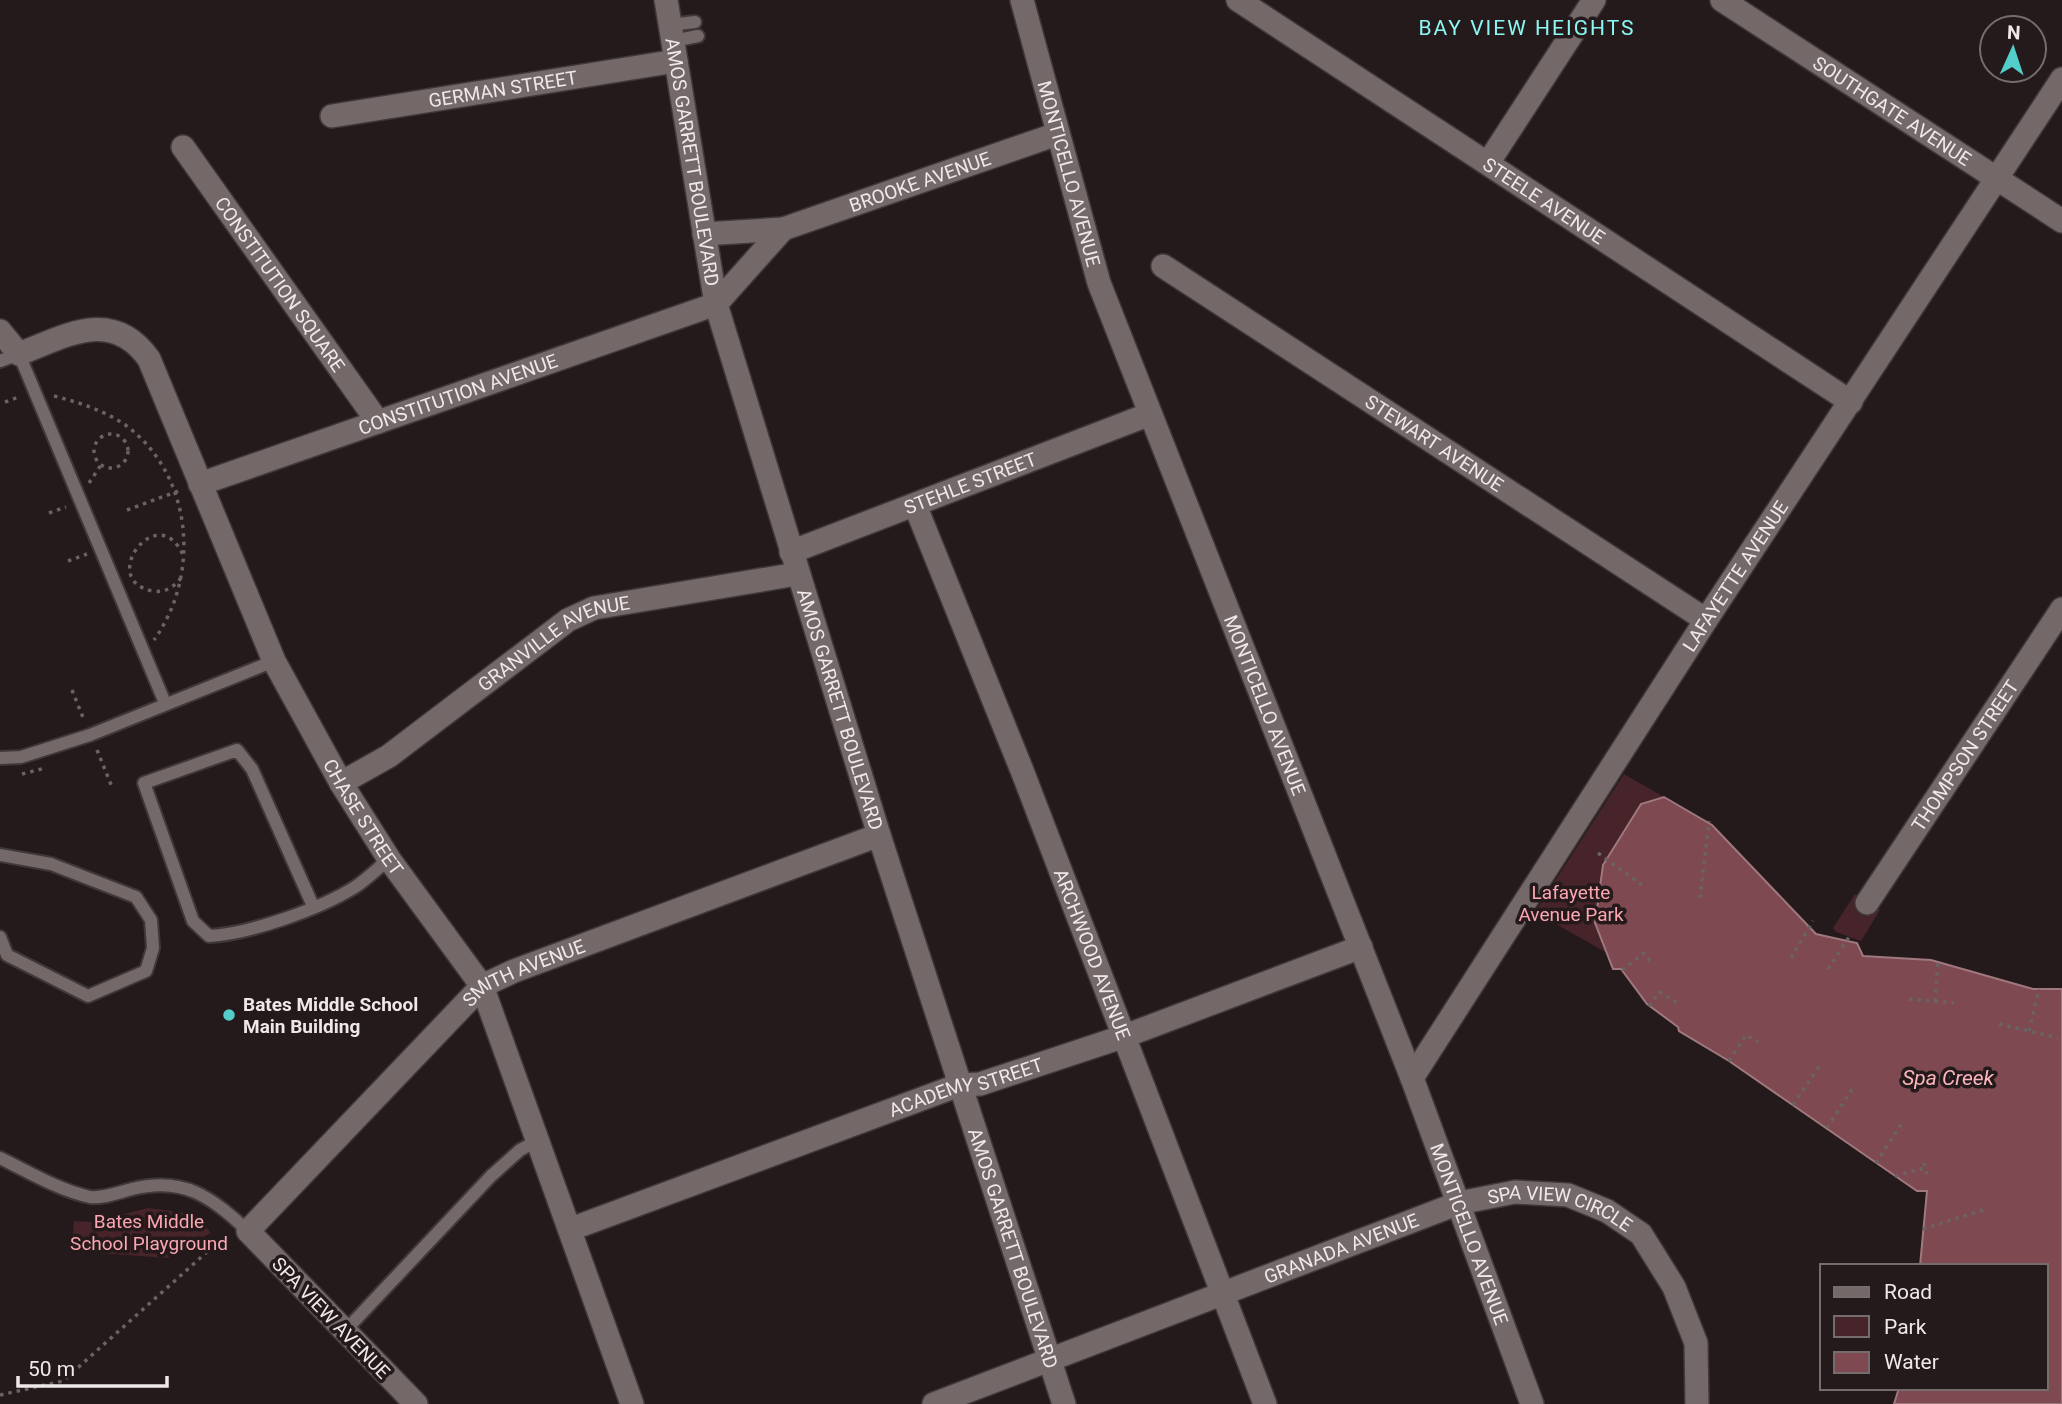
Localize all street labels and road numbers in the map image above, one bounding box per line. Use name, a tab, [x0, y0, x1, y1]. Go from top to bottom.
street label: AMOS GARRETT BOULEVARD	[661, 36, 724, 288]
street label: SOUTHGATE AVENUE	[1809, 51, 1976, 170]
street label: GERMAN STREET	[427, 65, 579, 112]
street label: MONTICELLO AVENUE	[1033, 78, 1106, 269]
street label: BROOKE AVENUE	[846, 146, 994, 217]
street label: STEELE AVENUE	[1479, 152, 1610, 249]
street label: CONSTITUTION SQUARE	[210, 192, 350, 376]
street label: CONSTITUTION AVENUE	[355, 349, 561, 439]
street label: STEWART AVENUE	[1361, 390, 1508, 496]
street label: STEHLE STREET	[901, 447, 1040, 519]
street label: LAFAYETTE AVENUE	[1677, 496, 1793, 656]
street label: AMOS GARRETT BOULEVARD	[793, 586, 888, 833]
street label: GRANVILLE AVENUE	[473, 591, 632, 696]
street label: MONTICELLO AVENUE	[1219, 612, 1311, 799]
street label: THOMPSON STREET	[1906, 676, 2023, 835]
street label: CHASE STREET	[318, 755, 408, 880]
street label: ARCHWOOD AVENUE	[1049, 865, 1136, 1043]
street label: SMITH AVENUE	[457, 934, 588, 1011]
street label: ACADEMY STREET	[886, 1053, 1046, 1122]
street label: AMOS GARRETT BOULEVARD	[964, 1125, 1063, 1371]
street label: MONTICELLO AVENUE	[1426, 1140, 1513, 1328]
street label: SPA VIEW CIRCLE	[1485, 1180, 1637, 1236]
street label: GRANADA AVENUE	[1261, 1208, 1422, 1288]
street label: SPA VIEW AVENUE	[267, 1253, 395, 1384]

